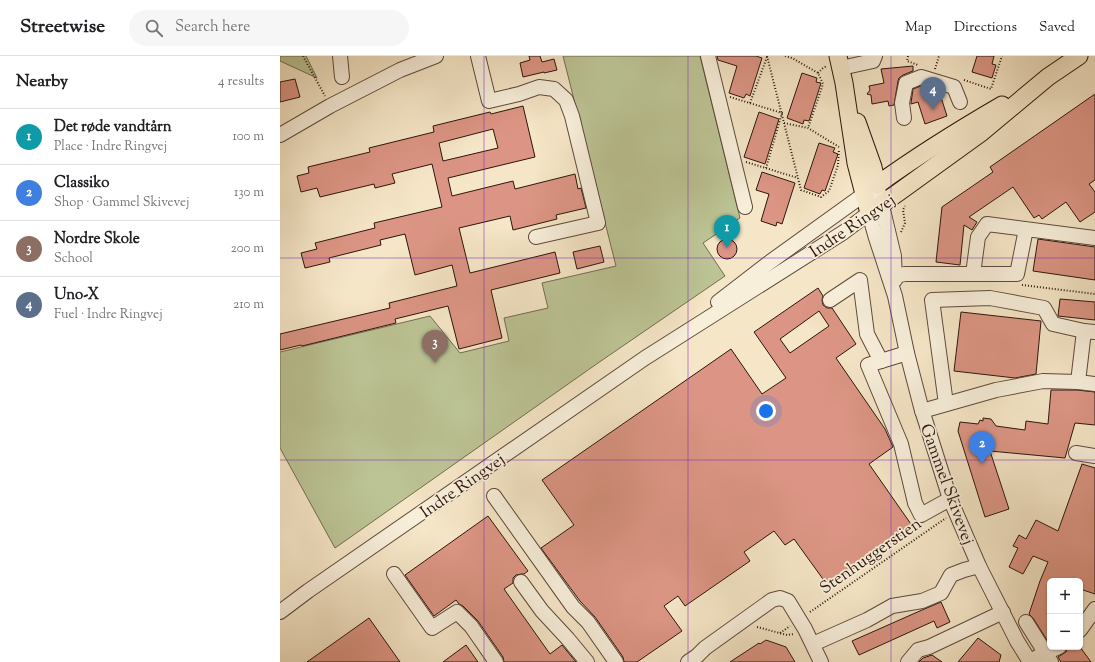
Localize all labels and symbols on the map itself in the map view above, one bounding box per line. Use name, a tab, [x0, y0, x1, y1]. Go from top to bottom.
pin: 4	[920, 77, 946, 110]
street label: Indre Ringvej	[805, 189, 901, 264]
pin: 1	[714, 215, 740, 248]
pin: 3	[422, 330, 448, 363]
your location	[756, 401, 776, 421]
street label: Gammel Skivevej	[913, 421, 979, 549]
pin: 2	[969, 431, 995, 464]
street label: Indre Ringvej	[416, 448, 511, 525]
street label: Stenhuggerstien	[815, 513, 927, 601]

